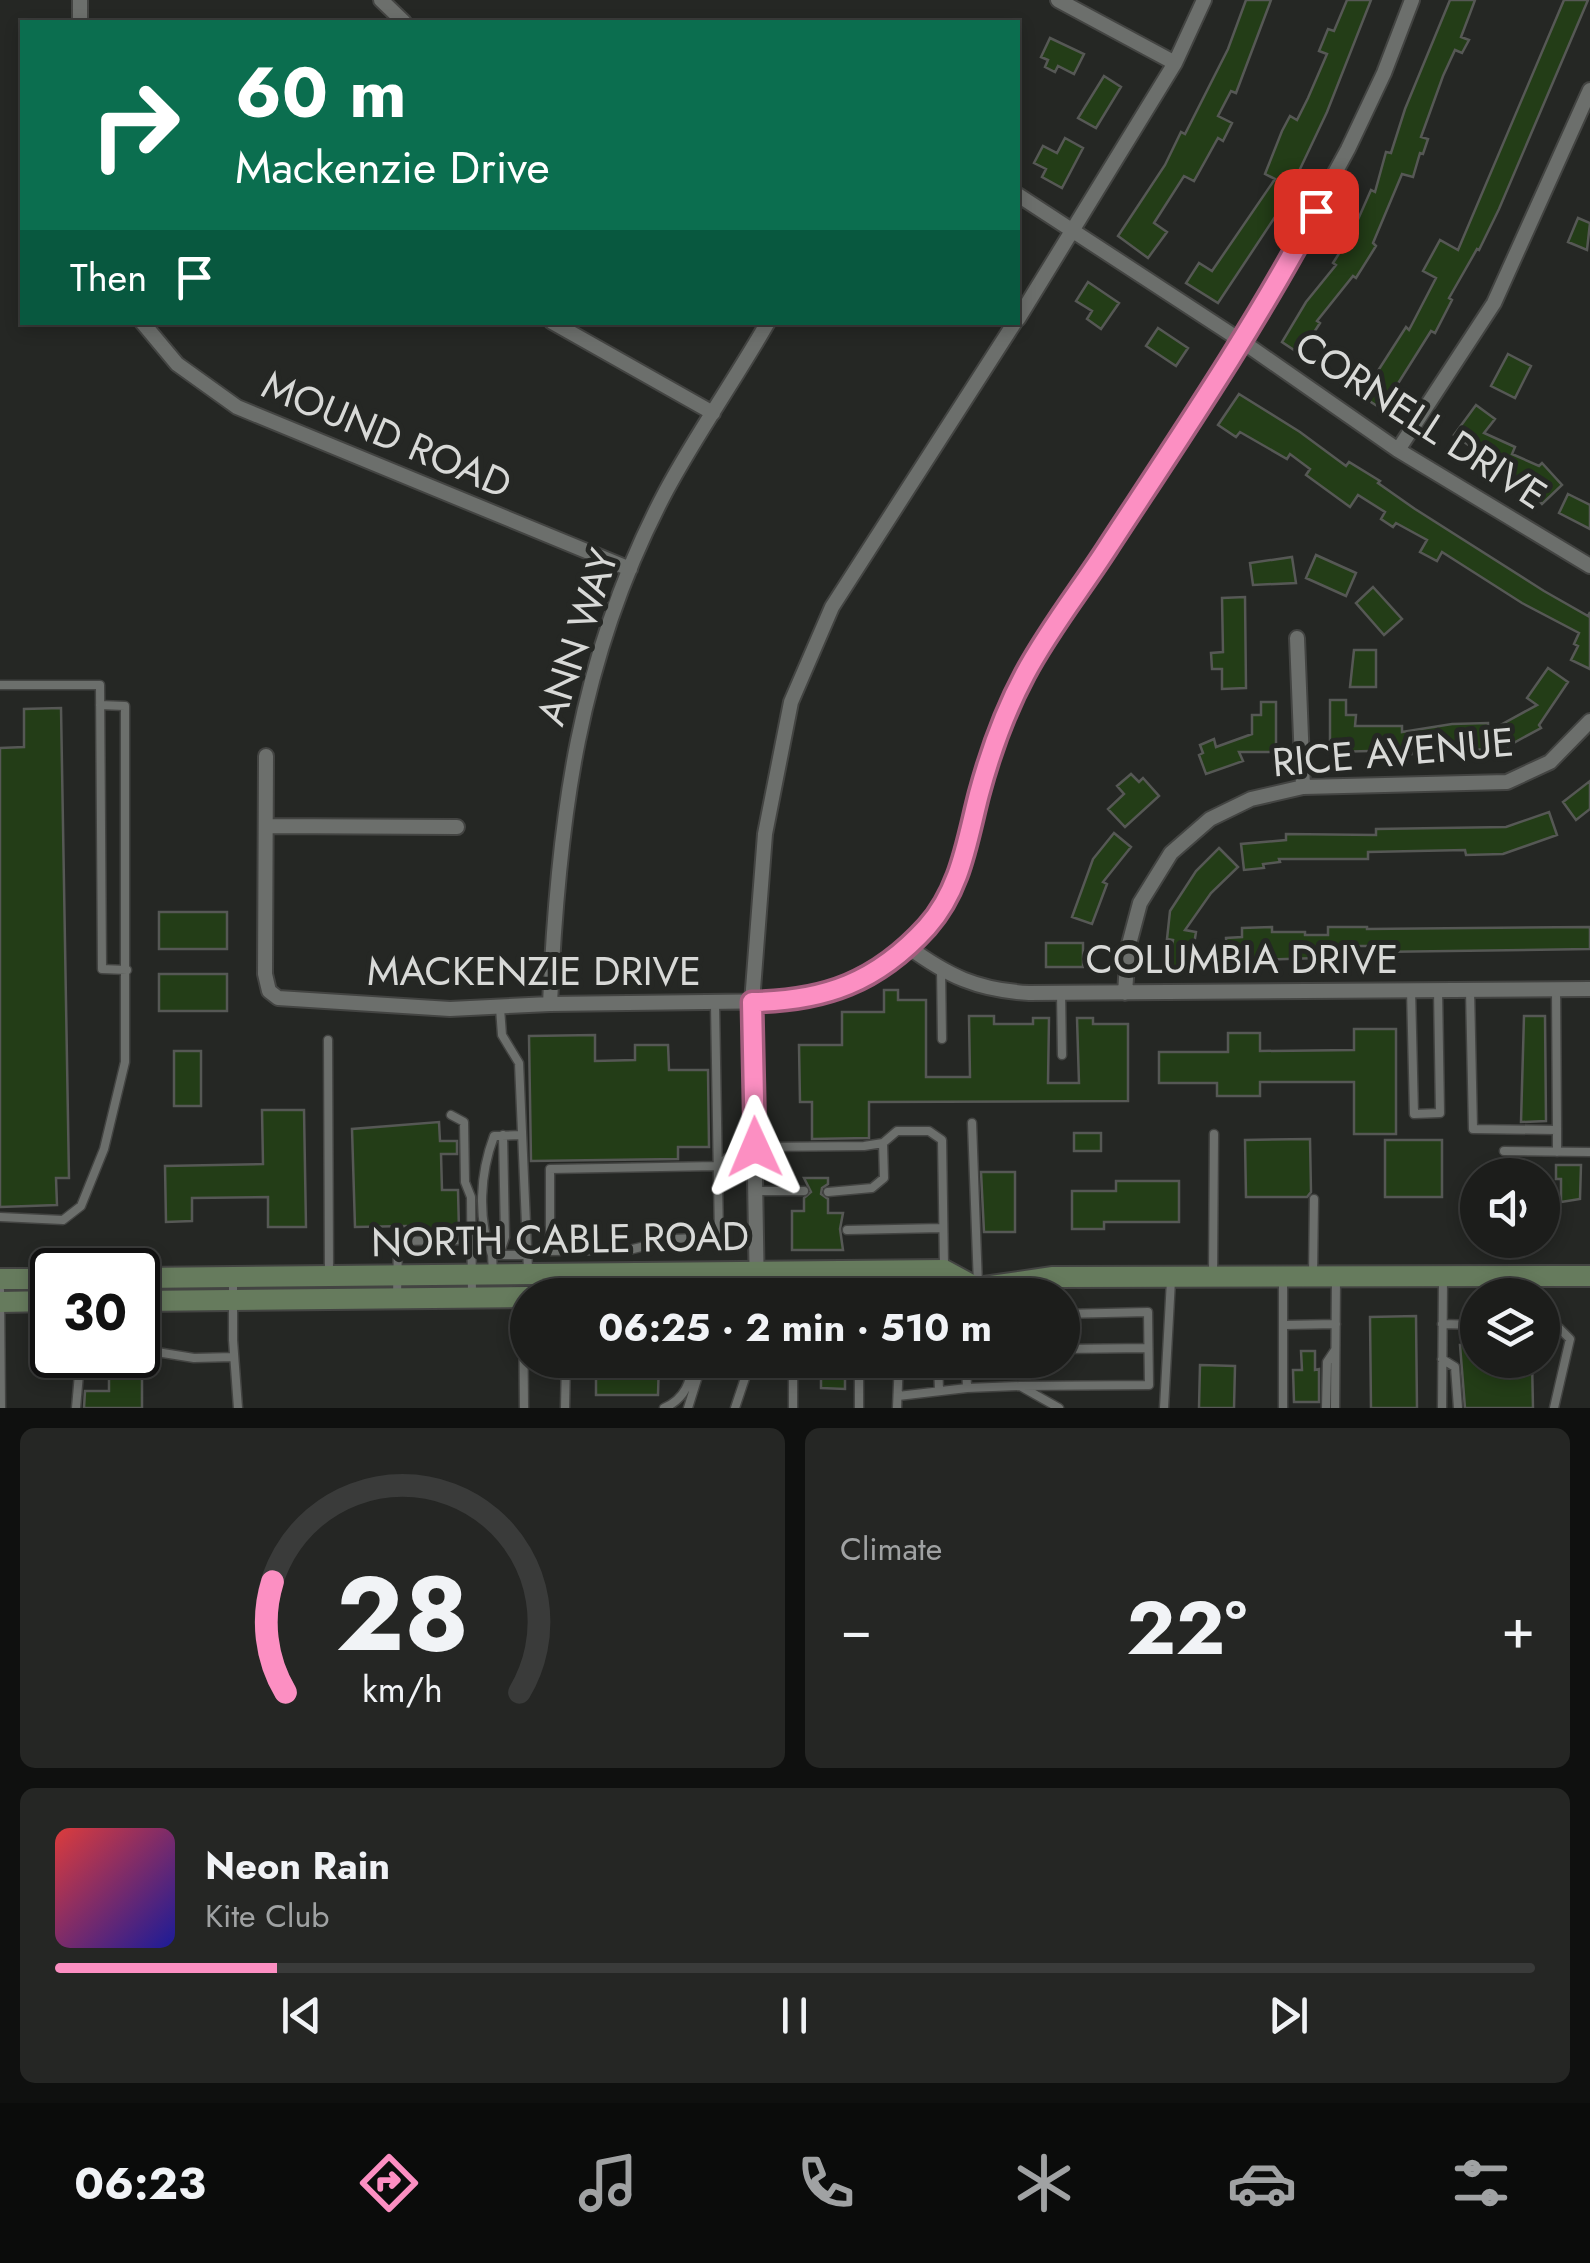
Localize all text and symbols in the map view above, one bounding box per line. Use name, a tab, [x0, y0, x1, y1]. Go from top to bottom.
text: 60 m	[235, 42, 407, 143]
icon: right	[70, 60, 200, 190]
text: Mackenzie Drive	[235, 135, 550, 200]
pin	[1274, 169, 1359, 254]
icon: arrive	[1289, 184, 1344, 239]
text: Then	[70, 250, 147, 305]
icon: arrive	[167, 250, 222, 305]
street label: CORNELL DRIVE	[1284, 317, 1558, 523]
street label: MOUND ROAD	[253, 355, 521, 513]
street label: ANN WAY	[521, 541, 633, 733]
street label: RICE AVENUE	[1270, 713, 1516, 791]
street label: COLUMBIA DRIVE	[1086, 930, 1398, 988]
street label: MACKENZIE DRIVE	[367, 942, 701, 1000]
position arrow	[703, 1095, 807, 1199]
map controls	[1460, 1158, 1560, 1378]
button: sound	[1460, 1158, 1560, 1258]
street label: NORTH CABLE ROAD	[370, 1207, 750, 1271]
speed limit sign: 30	[30, 1248, 160, 1378]
button: layers	[1460, 1278, 1560, 1378]
text: 06:25 · 2 min · 510 m	[598, 1300, 992, 1355]
text: Climate	[840, 1526, 942, 1572]
text: 28	[336, 1539, 469, 1689]
text: 22°	[1126, 1574, 1247, 1682]
text: −	[840, 1589, 872, 1669]
text: +	[1501, 1589, 1535, 1669]
text: km/h	[362, 1664, 443, 1715]
text: Neon Rain	[205, 1838, 390, 1893]
text: Kite Club	[205, 1893, 329, 1939]
icon: previous	[274, 1988, 329, 2043]
icon: pause	[767, 1988, 822, 2043]
icon: next	[1261, 1988, 1316, 2043]
icon: directions	[354, 2148, 424, 2218]
icon: music	[573, 2148, 643, 2218]
icon: phone	[791, 2148, 861, 2218]
icon: climate	[1009, 2148, 1079, 2218]
icon: car	[1227, 2148, 1297, 2218]
icon: filters	[1446, 2148, 1516, 2218]
text: 06:23	[74, 2151, 206, 2216]

